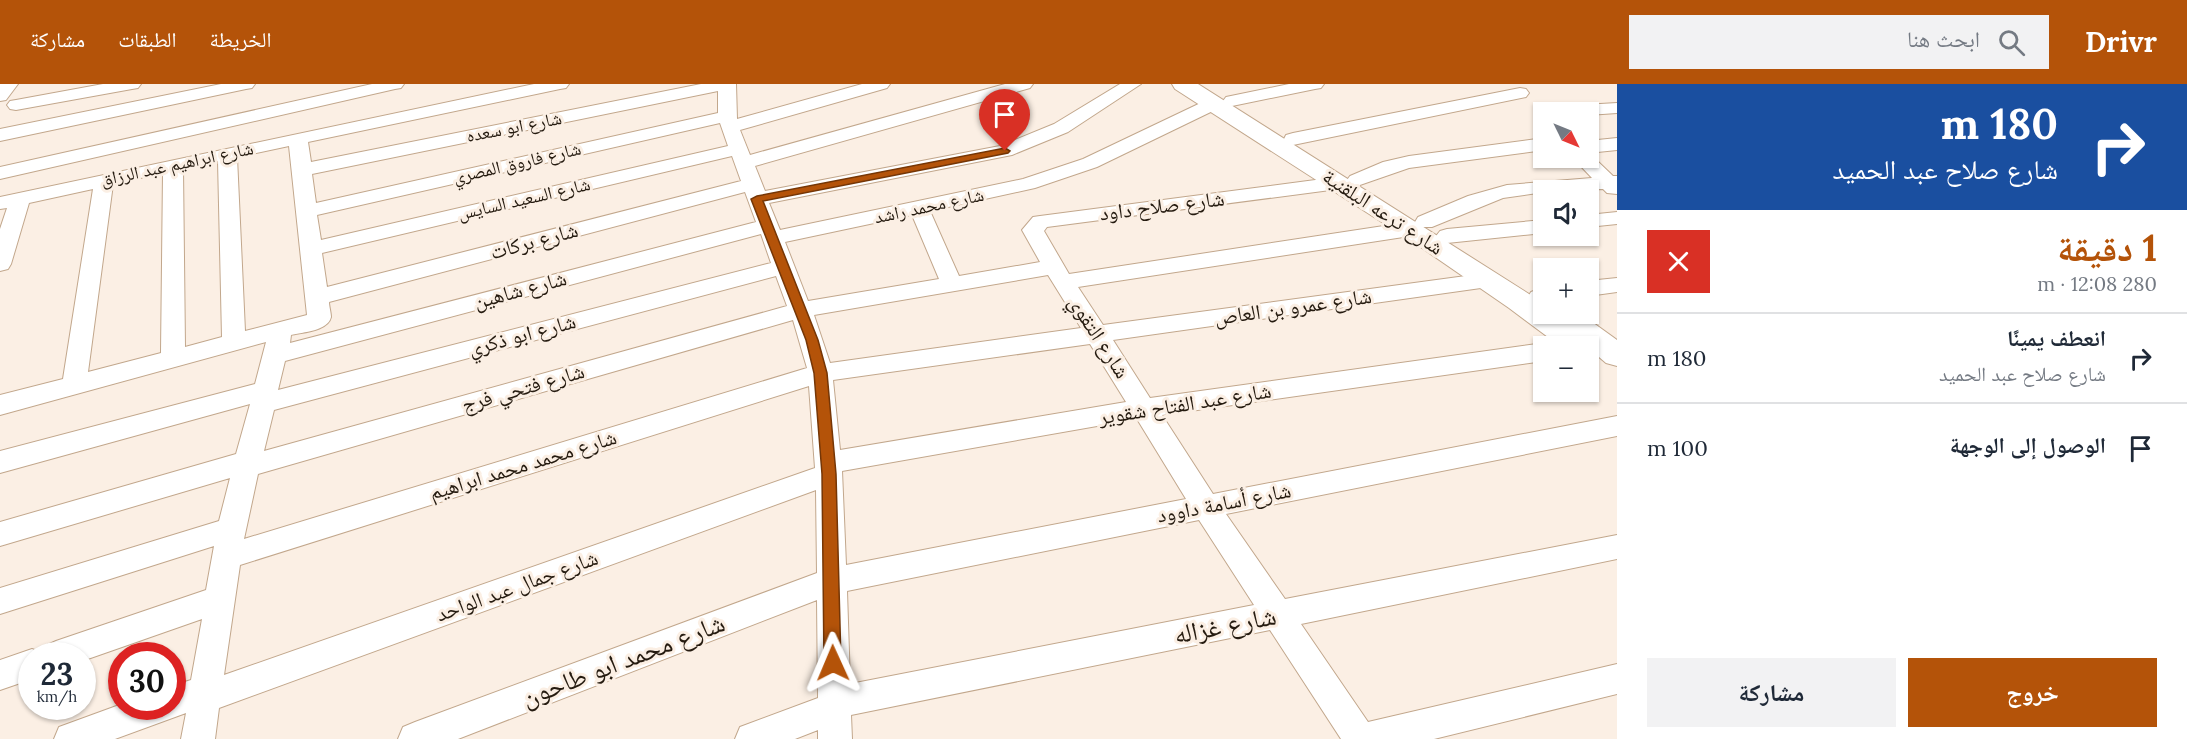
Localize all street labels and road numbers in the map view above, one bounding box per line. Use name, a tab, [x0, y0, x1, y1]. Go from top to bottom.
street label: شارع ابو سعده	[464, 106, 563, 147]
street label: شارع ابراهيم عبد الرزاق	[98, 136, 256, 192]
street label: شارع فاروق المصري	[451, 137, 584, 192]
street label: شارع ترعه البلقنية	[1318, 162, 1449, 261]
street label: شارع السعيد السايس	[455, 172, 592, 225]
street label: شارع محمد راشد	[872, 183, 986, 228]
street label: شارع صلاح داود	[1098, 184, 1226, 227]
street label: شارع بركات	[487, 216, 581, 265]
street label: شارع شاهين	[470, 264, 569, 315]
street label: شارع عمرو بن العاص	[1213, 282, 1373, 331]
street label: شارع التقوي	[1060, 290, 1136, 385]
street label: شارع ابو ذكري	[465, 307, 580, 365]
street label: شارع فتحي فرج	[458, 357, 588, 421]
street label: شارع عبد الفتاح شقوير	[1096, 377, 1273, 431]
street label: شارع محمد محمد ابراهيم	[426, 423, 620, 507]
street label: شارع أسامة داوود	[1154, 476, 1293, 529]
street label: شارع جمال عبد الواحد	[432, 544, 602, 627]
street label: شارع غزاله	[1171, 598, 1279, 651]
street label: شارع محمد ابو طاحون	[516, 606, 729, 714]

